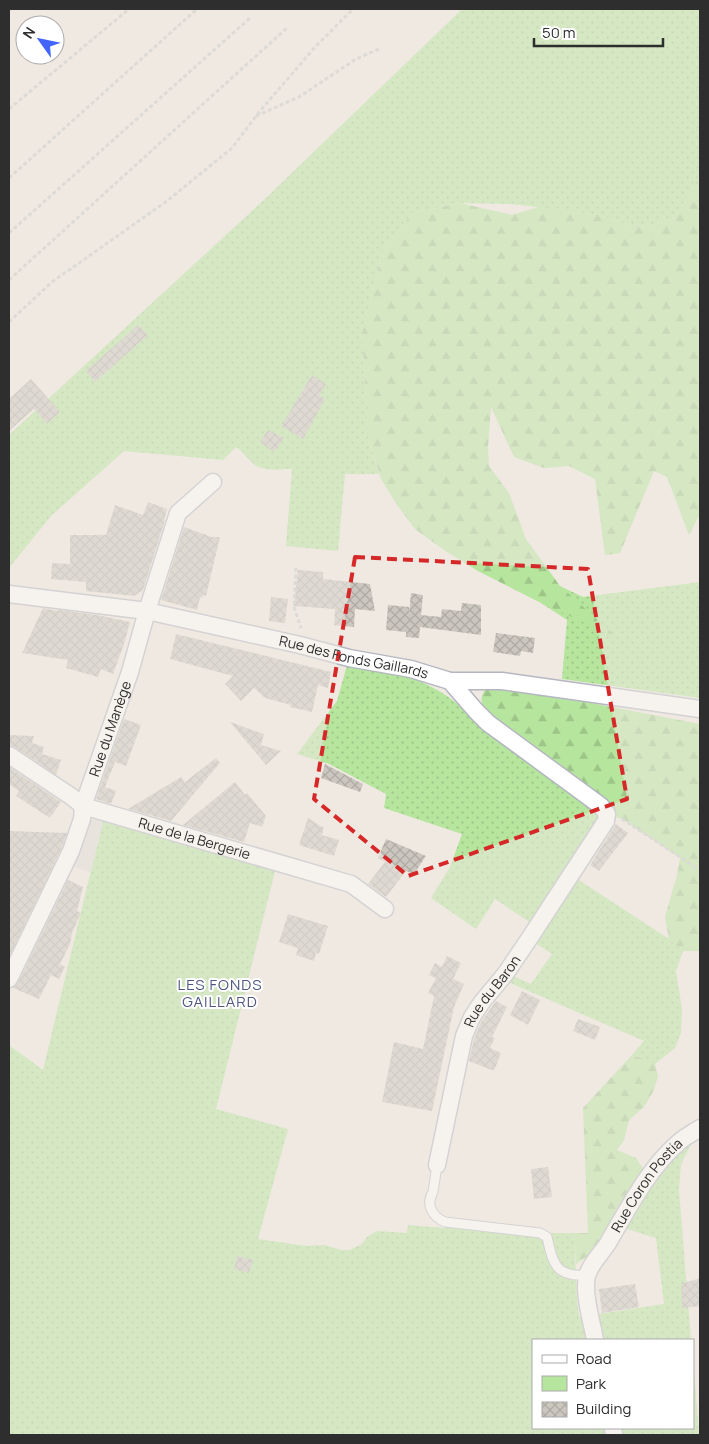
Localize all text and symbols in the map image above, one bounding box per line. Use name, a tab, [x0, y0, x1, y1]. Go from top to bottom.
north arrow	[15, 15, 65, 65]
scale bar	[534, 15, 663, 47]
text: 50 m	[542, 22, 576, 43]
text: N	[18, 23, 39, 42]
street label: Rue des Fonds Gaillards	[278, 631, 431, 683]
street label: Rue du Manège	[84, 678, 135, 779]
street label: Rue de la Bergerie	[136, 813, 253, 863]
street label: Rue du Baron	[459, 951, 524, 1030]
district label: LES FONDS GAILLARD	[177, 974, 263, 1012]
street label: Rue Coron Postia	[606, 1134, 686, 1235]
legend	[532, 1339, 694, 1429]
text: Road	[576, 1348, 612, 1369]
text: Park	[576, 1373, 606, 1394]
text: Building	[576, 1398, 631, 1419]

